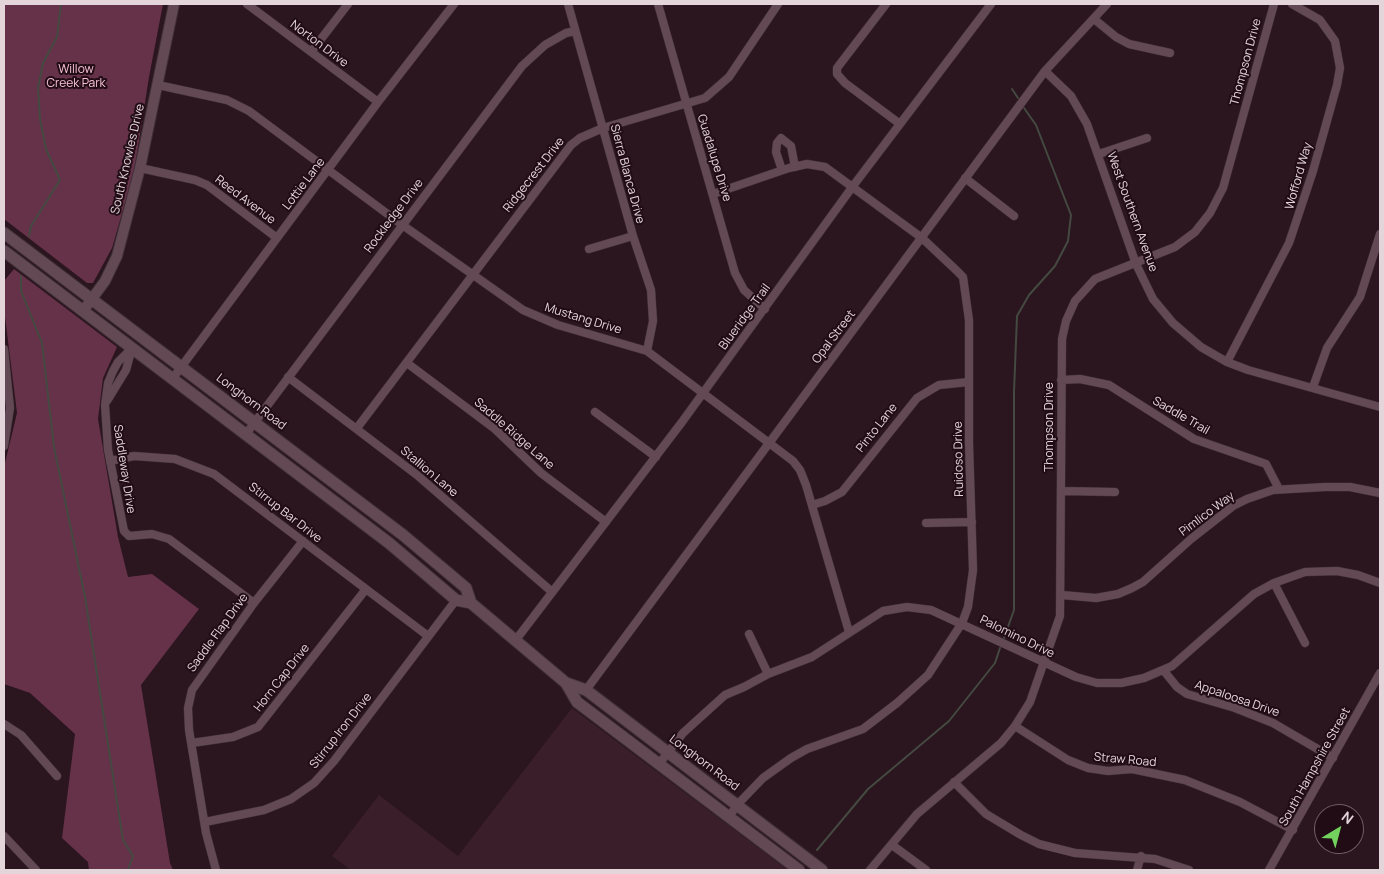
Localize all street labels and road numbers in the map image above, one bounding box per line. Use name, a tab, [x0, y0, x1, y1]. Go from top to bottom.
street label: Thompson Drive	[1227, 17, 1265, 107]
street label: Norton Drive	[287, 18, 351, 70]
street label: South Knowles Drive	[108, 102, 148, 216]
street label: Guadalupe Drive	[694, 113, 734, 203]
street label: Sierra Blanca Drive	[607, 123, 647, 225]
street label: Ridgecrest Drive	[500, 135, 568, 215]
street label: Wofford Way	[1283, 141, 1315, 211]
street label: West Southern Avenue	[1104, 150, 1160, 274]
street label: Lottie Lane	[280, 155, 328, 213]
street label: Reed Avenue	[212, 173, 278, 227]
street label: Rockledge Drive	[362, 176, 426, 256]
street label: Blueridge Trail	[716, 281, 774, 353]
street label: Mustang Drive	[543, 300, 623, 338]
street label: Opal Street	[809, 308, 859, 366]
street label: Longhorn Road	[213, 371, 289, 433]
street label: Thompson Drive	[1043, 382, 1057, 472]
street label: Saddle Trail	[1150, 394, 1212, 438]
street label: Saddle Ridge Lane	[471, 395, 557, 473]
street label: Pinto Lane	[853, 401, 901, 455]
street label: Ruidoso Drive	[951, 421, 967, 497]
street label: Saddleway Drive	[110, 424, 138, 514]
street label: Stallion Lane	[397, 444, 461, 500]
street label: Stirrup Bar Drive	[245, 480, 325, 546]
street label: Pimlico Way	[1177, 489, 1237, 539]
street label: Saddle Flap Drive	[185, 591, 251, 675]
street label: Palomino Drive	[977, 613, 1057, 661]
street label: Horn Cap Drive	[251, 641, 313, 715]
street label: Appaloosa Drive	[1193, 678, 1281, 720]
street label: Stirrup Iron Drive	[307, 690, 375, 772]
street label: South Hampshire Street	[1276, 705, 1354, 829]
street label: Longhorn Road	[666, 732, 742, 794]
street label: Straw Road	[1093, 750, 1157, 770]

